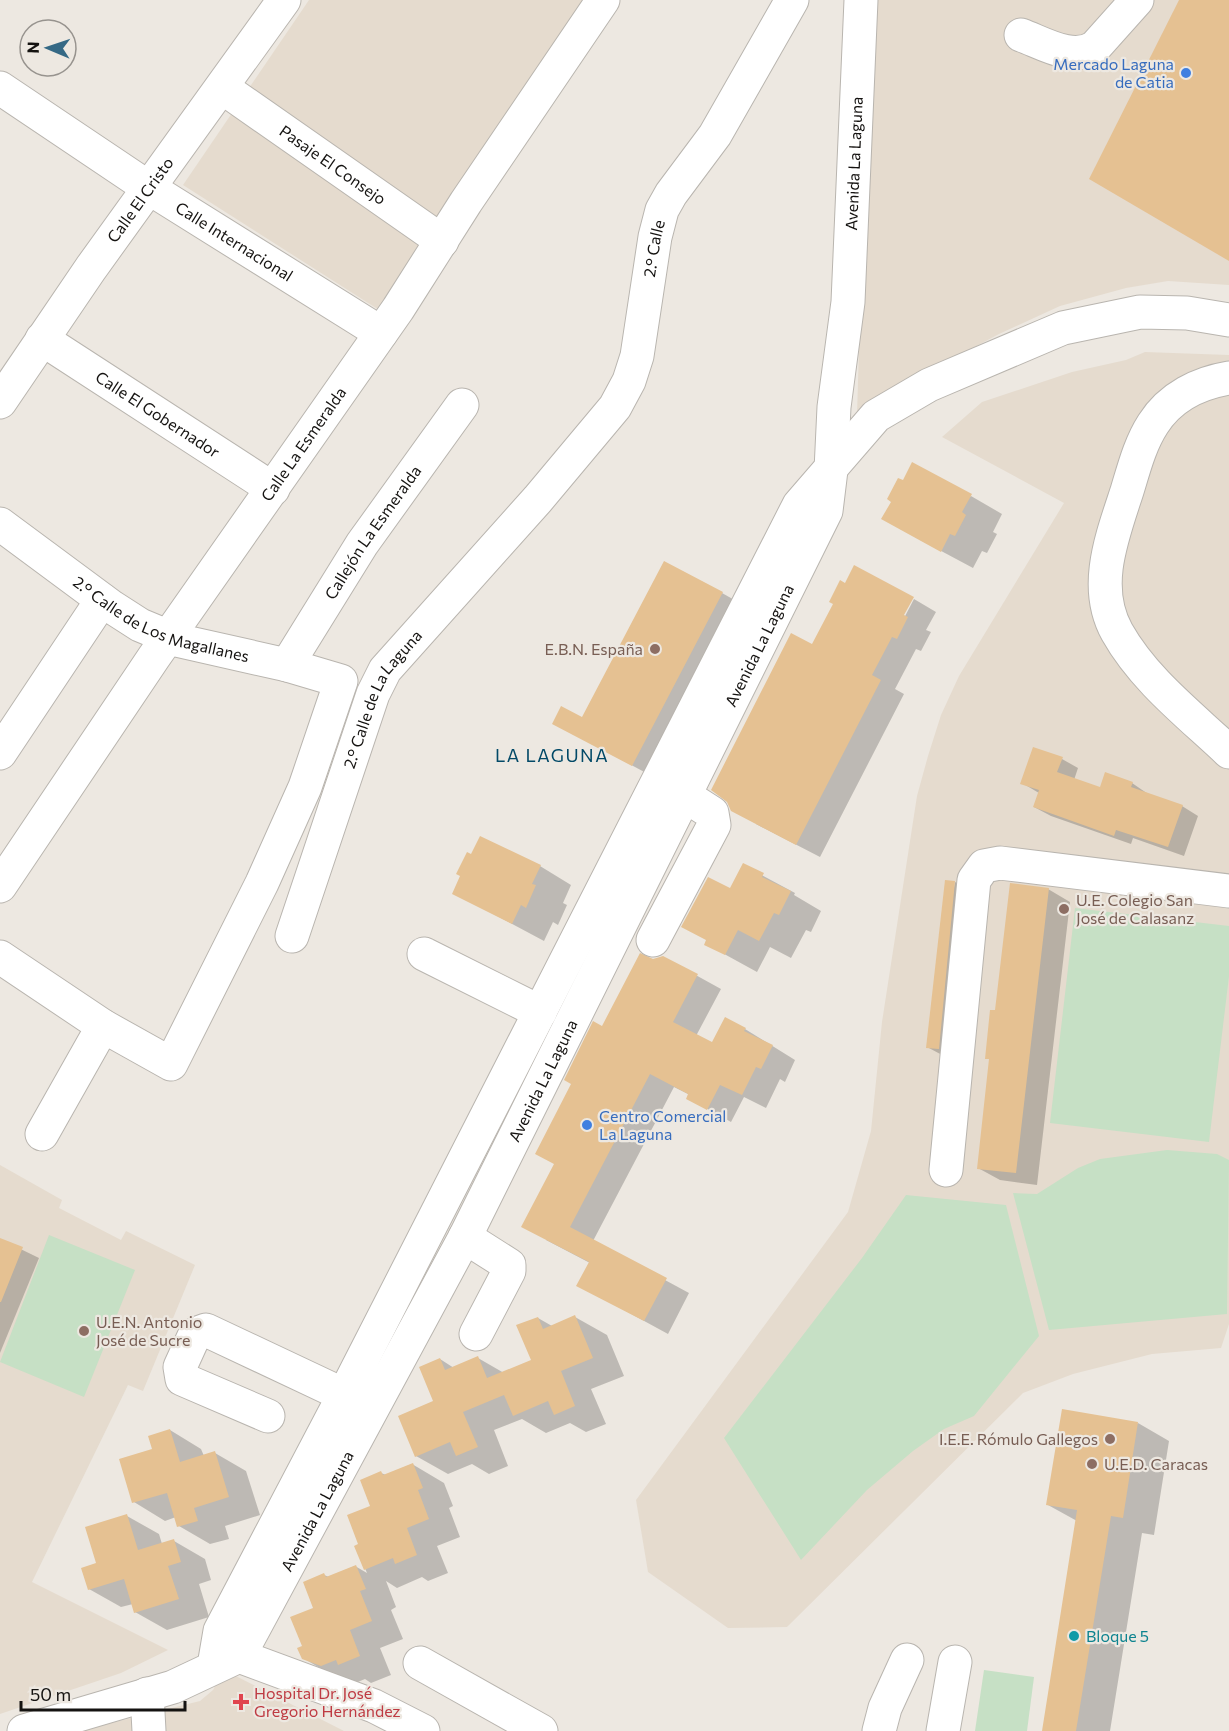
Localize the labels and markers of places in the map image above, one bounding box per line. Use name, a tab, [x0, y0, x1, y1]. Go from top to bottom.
place label: Mercado Laguna de Catia	[1053, 54, 1174, 91]
marker: Mercado Laguna de Catia	[1179, 66, 1193, 80]
place label: E.B.N. España	[545, 639, 643, 658]
marker: E.B.N. España	[648, 642, 662, 656]
place label: U.E. Colegio San José de Calasanz	[1076, 890, 1194, 927]
marker: U.E. Colegio San José de Calasanz	[1057, 902, 1071, 916]
place label: Centro Comercial La Laguna	[599, 1106, 726, 1143]
marker: Centro Comercial La Laguna	[580, 1118, 594, 1132]
place label: U.E.N. Antonio José de Sucre	[96, 1312, 202, 1349]
marker: U.E.N. Antonio José de Sucre	[77, 1324, 91, 1338]
place label: I.E.E. Rómulo Gallegos	[939, 1429, 1098, 1448]
marker: I.E.E. Rómulo Gallegos	[1103, 1432, 1117, 1446]
place label: U.E.D. Caracas	[1104, 1454, 1208, 1473]
marker: U.E.D. Caracas	[1085, 1457, 1099, 1471]
place label: Bloque 5	[1086, 1626, 1149, 1645]
marker: Bloque 5	[1067, 1629, 1081, 1643]
place label: Hospital Dr. José Gregorio Hernández	[254, 1683, 401, 1720]
marker: Hospital Dr. José Gregorio Hernández	[232, 1693, 250, 1711]

